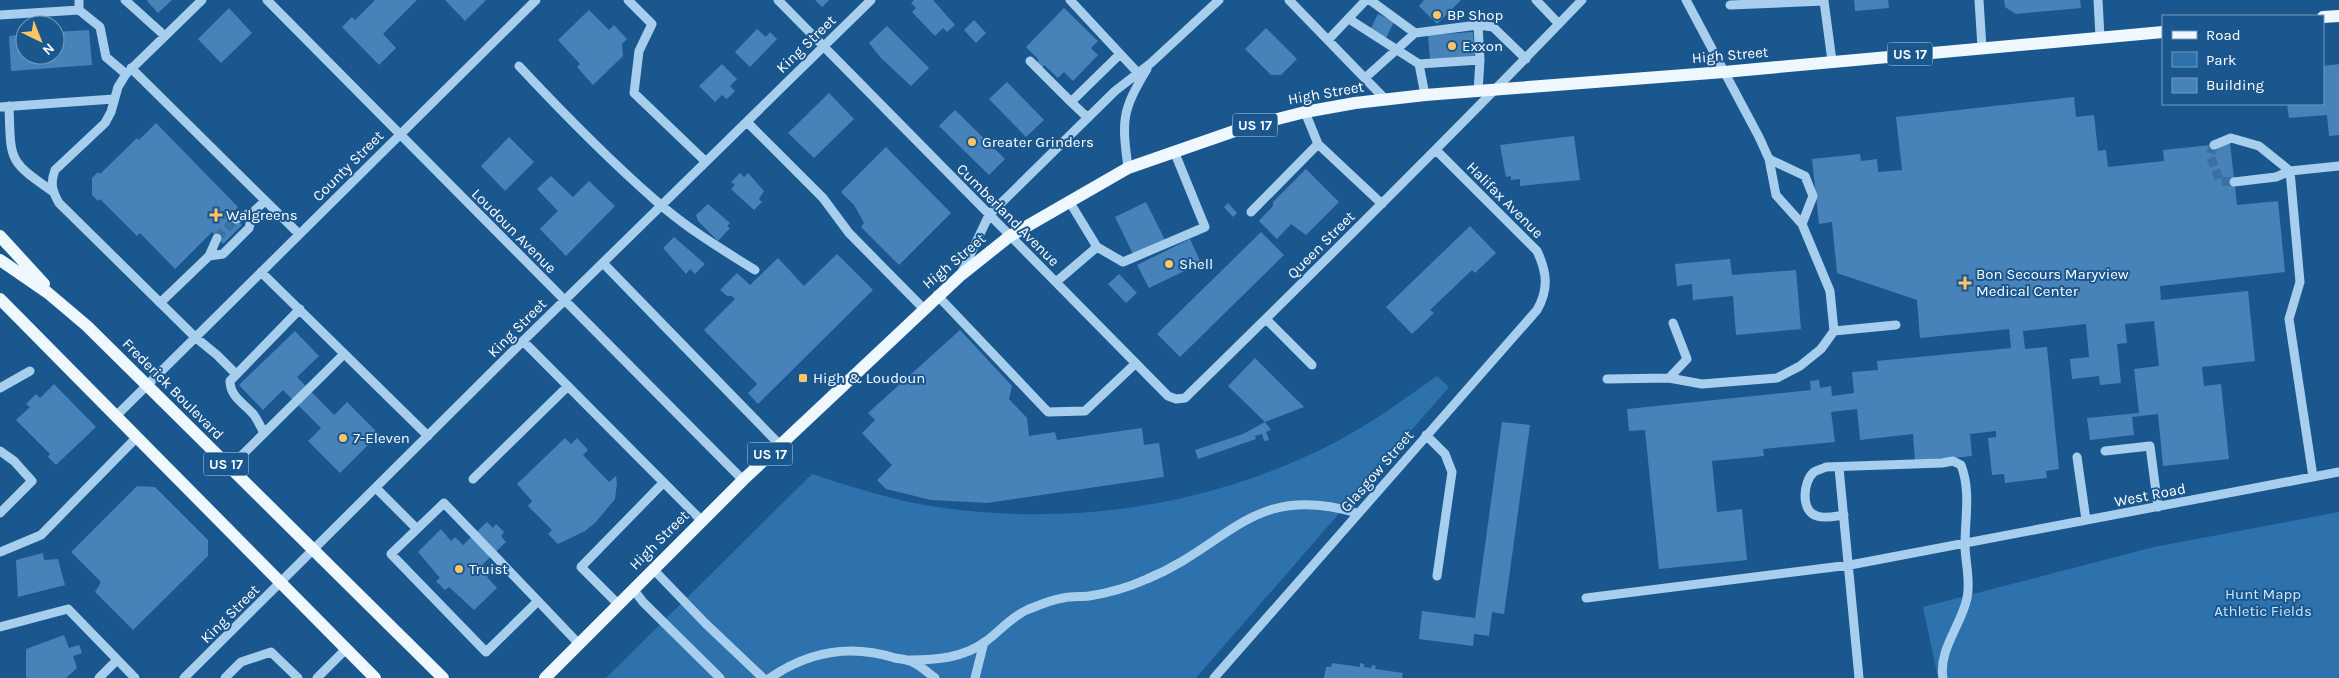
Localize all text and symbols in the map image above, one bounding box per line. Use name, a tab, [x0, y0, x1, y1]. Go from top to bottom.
place label: BP Shop	[1447, 6, 1503, 24]
marker: BP Shop	[1431, 9, 1443, 21]
street label: King Street	[772, 11, 840, 77]
north arrow	[15, 15, 65, 65]
legend	[2162, 15, 2324, 105]
text: Road	[2206, 26, 2241, 44]
place label: Exxon	[1462, 37, 1503, 55]
text: N	[39, 39, 58, 59]
marker: Exxon	[1446, 40, 1458, 52]
road number: US 17	[1888, 42, 1932, 66]
street label: High Street	[1691, 43, 1769, 67]
text: Park	[2206, 51, 2236, 69]
text: Building	[2206, 76, 2264, 94]
street label: High Street	[1287, 77, 1366, 109]
road number: US 17	[1232, 114, 1278, 136]
street label: County Street	[309, 127, 387, 205]
place label: Greater Grinders	[982, 133, 1094, 151]
marker: Greater Grinders	[966, 136, 978, 148]
street label: Halifax Avenue	[1463, 158, 1547, 242]
street label: Cumberland Avenue	[953, 160, 1063, 270]
street label: Loudoun Avenue	[468, 185, 560, 277]
place label: Walgreens	[226, 206, 298, 224]
street label: Queen Street	[1284, 207, 1359, 282]
marker: Walgreens	[210, 209, 222, 221]
street label: High Street	[919, 229, 989, 293]
place label: Shell	[1179, 255, 1213, 273]
marker: Shell	[1163, 258, 1175, 270]
place label: Bon Secours Maryview Medical Center	[1976, 265, 2129, 300]
marker: Bon Secours Maryview Medical Center	[1958, 276, 1972, 290]
street label: King Street	[484, 295, 550, 361]
street label: Frederick Boulevard	[119, 335, 227, 443]
place label: High & Loudoun	[813, 369, 925, 387]
marker: High & Loudoun	[797, 372, 809, 384]
street label: Glasgow Street	[1337, 426, 1418, 516]
place label: 7-Eleven	[353, 429, 410, 447]
marker: 7-Eleven	[337, 432, 349, 444]
road number: US 17	[748, 442, 792, 466]
road number: US 17	[204, 452, 248, 476]
street label: West Road	[2113, 479, 2187, 511]
street label: High Street	[625, 506, 693, 574]
place label: Truist	[469, 560, 508, 578]
marker: Truist	[453, 563, 465, 575]
street label: King Street	[197, 581, 263, 647]
park label: Hunt Mapp Athletic Fields	[2214, 585, 2312, 620]

